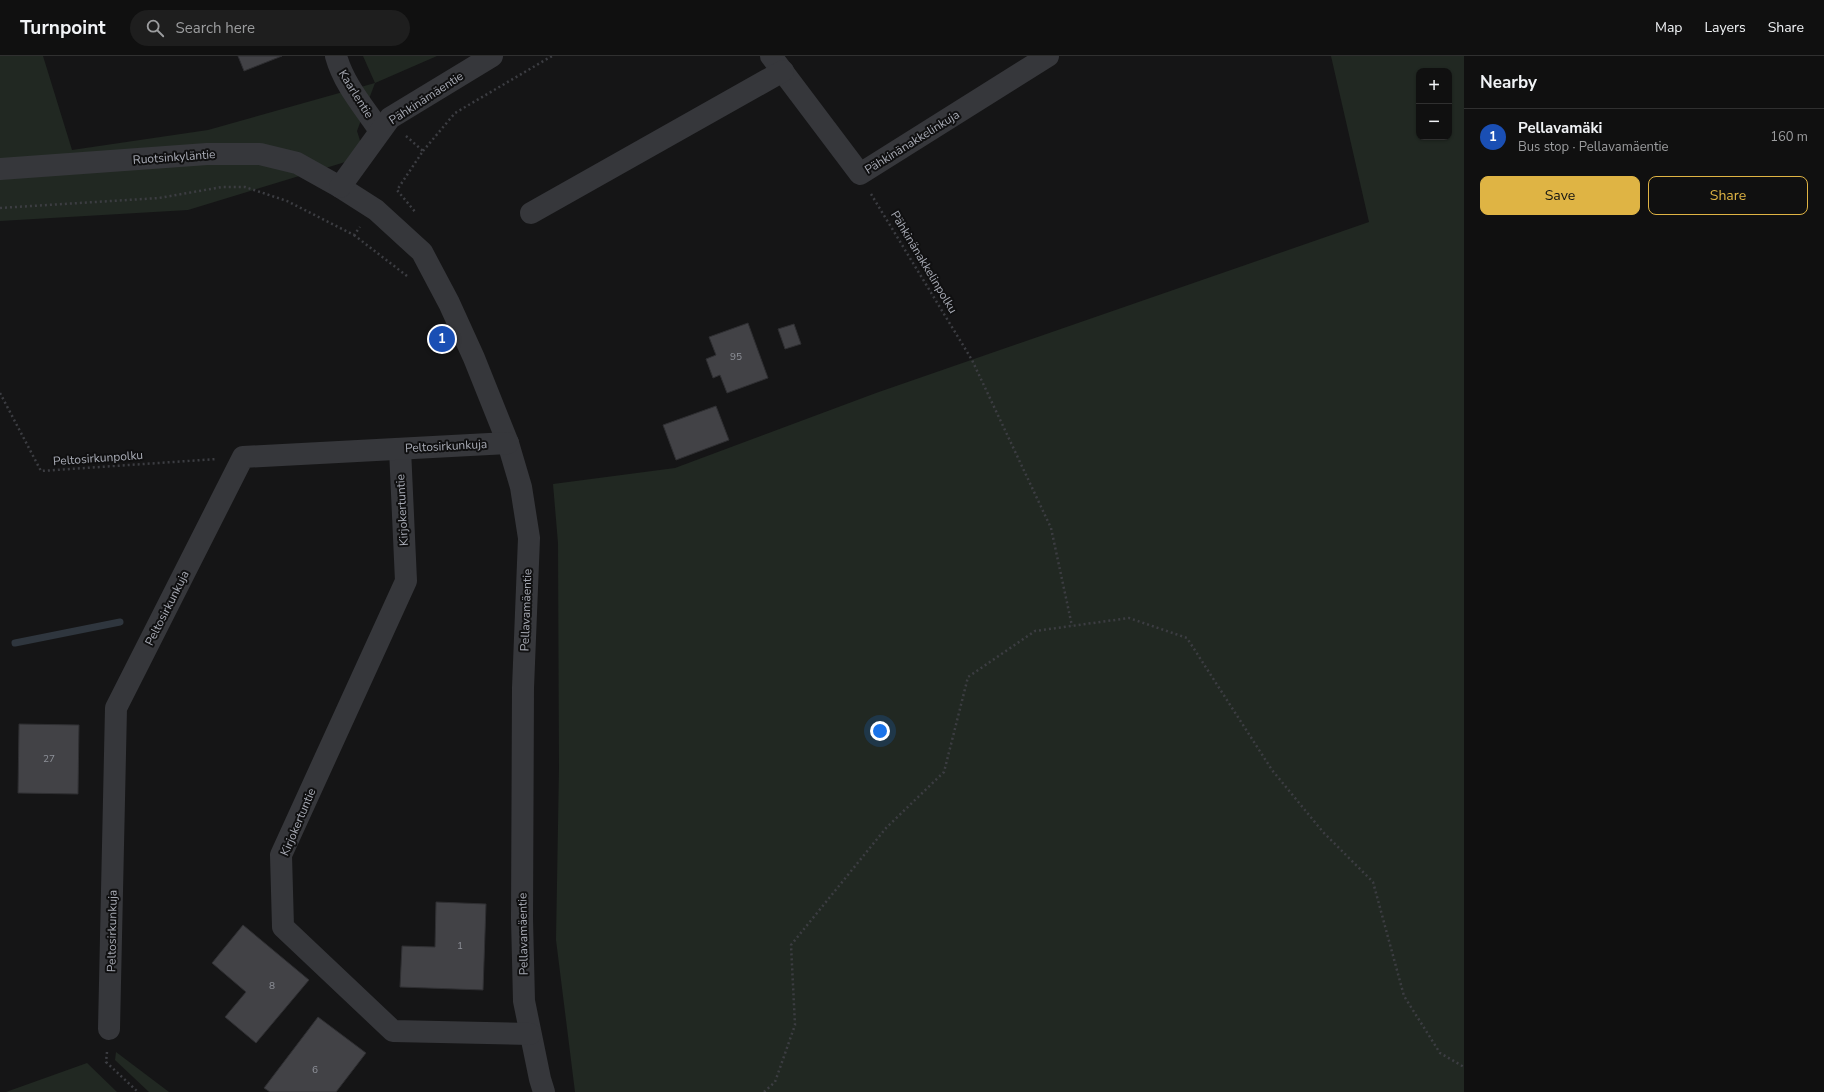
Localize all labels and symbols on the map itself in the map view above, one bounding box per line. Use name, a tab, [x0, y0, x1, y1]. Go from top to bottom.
street label: Kaarlentie	[335, 67, 377, 121]
street label: Pähkinämäentie	[386, 68, 466, 128]
street label: Pähkinänakkelinkuja	[862, 106, 962, 178]
street label: Ruotsinkyläntie	[132, 146, 216, 168]
street label: Pähkinänakkelinpolku	[887, 208, 961, 316]
pin: 1	[429, 324, 455, 354]
house number: 95	[730, 350, 742, 364]
street label: Peltosirkunkuja	[404, 436, 488, 456]
street label: Peltosirkunpolku	[52, 447, 144, 469]
street label: Kirjokertuntie	[392, 474, 412, 546]
street label: Peltosirkunkuja	[141, 568, 193, 648]
street label: Pellavamäentie	[517, 568, 535, 652]
your location	[870, 721, 890, 741]
house number: 27	[43, 752, 55, 766]
street label: Kirjokertuntie	[277, 786, 319, 858]
street label: Peltosirkunkuja	[103, 890, 121, 972]
street label: Pellavamäentie	[514, 892, 532, 976]
house number: 1	[457, 939, 463, 953]
house number: 8	[269, 979, 275, 993]
house number: 6	[312, 1063, 318, 1077]

